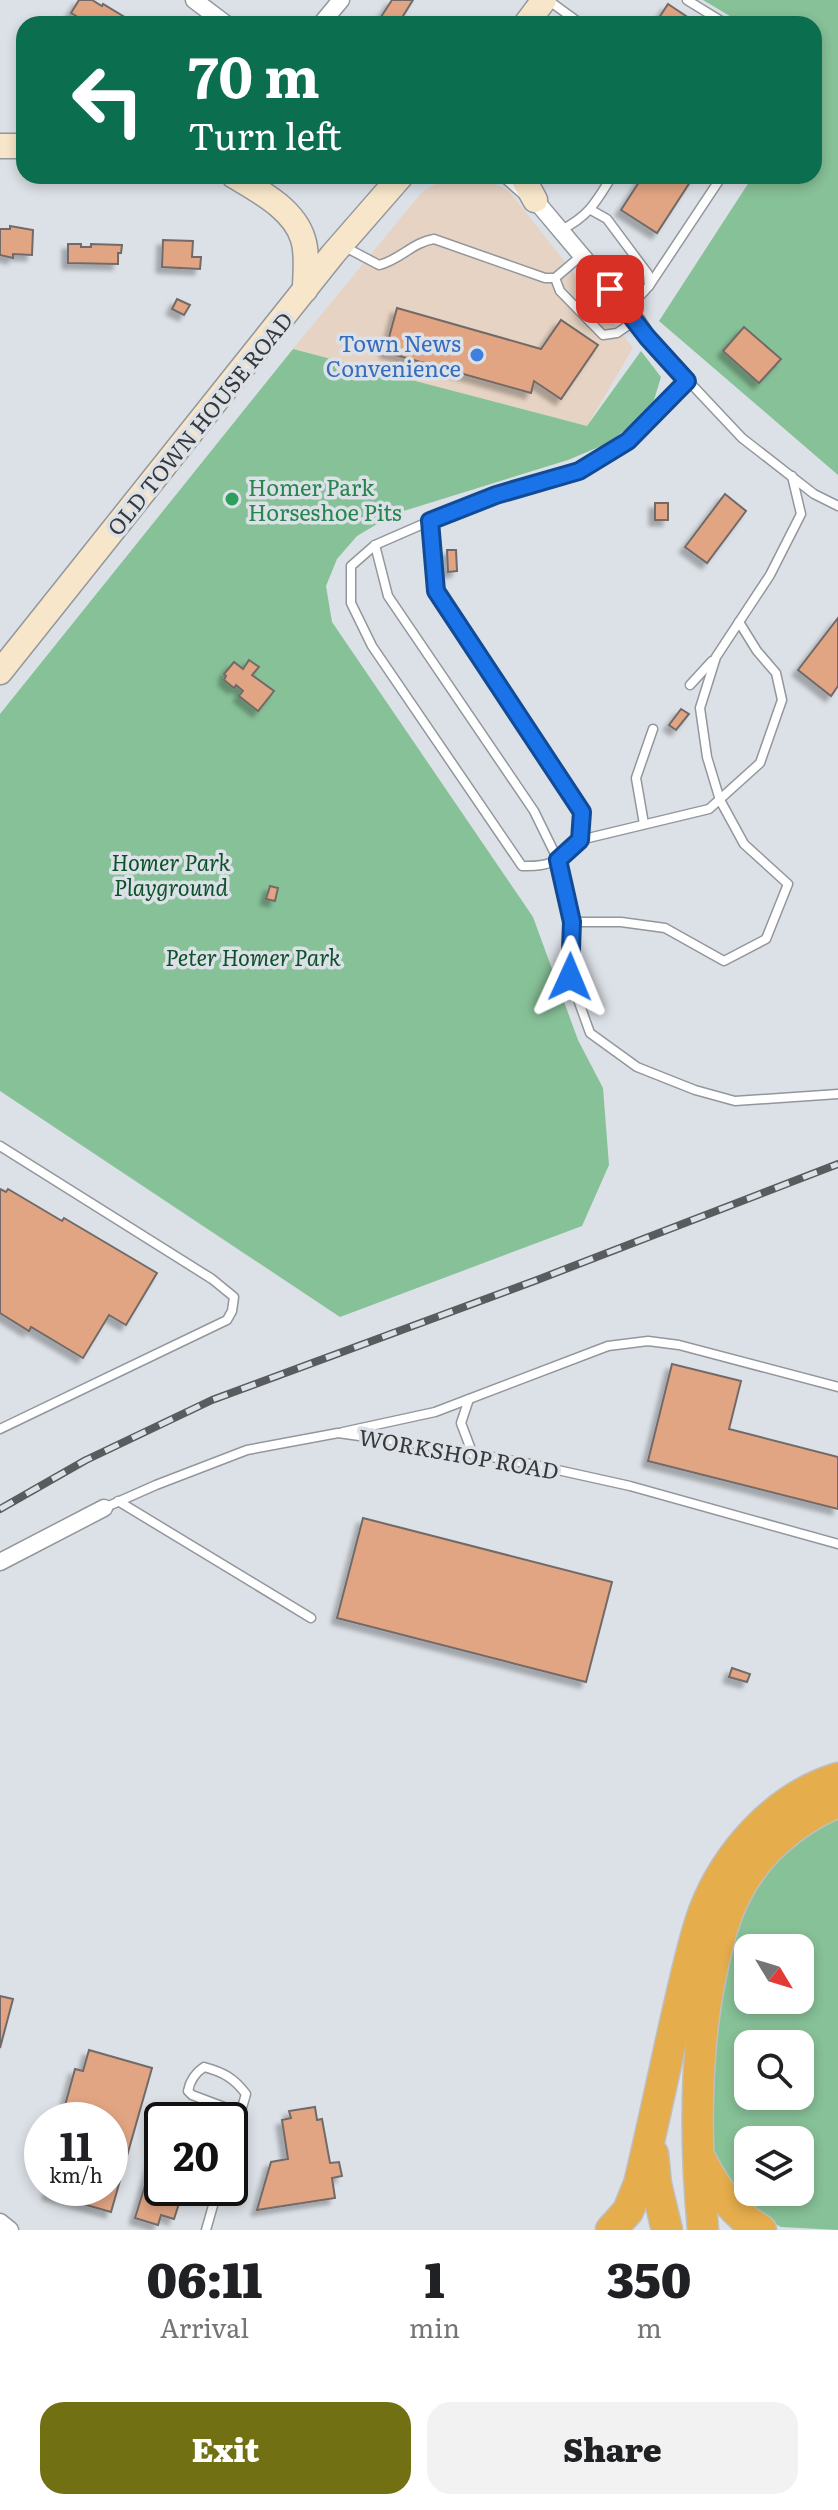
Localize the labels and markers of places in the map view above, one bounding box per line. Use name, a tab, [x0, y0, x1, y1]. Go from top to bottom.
pin	[576, 255, 644, 323]
place label: Town News Convenience	[326, 326, 461, 384]
marker: Town News Convenience	[468, 346, 486, 364]
place label: Homer Park Horseshoe Pits	[248, 470, 402, 528]
marker: Homer Park Horseshoe Pits	[223, 490, 241, 508]

